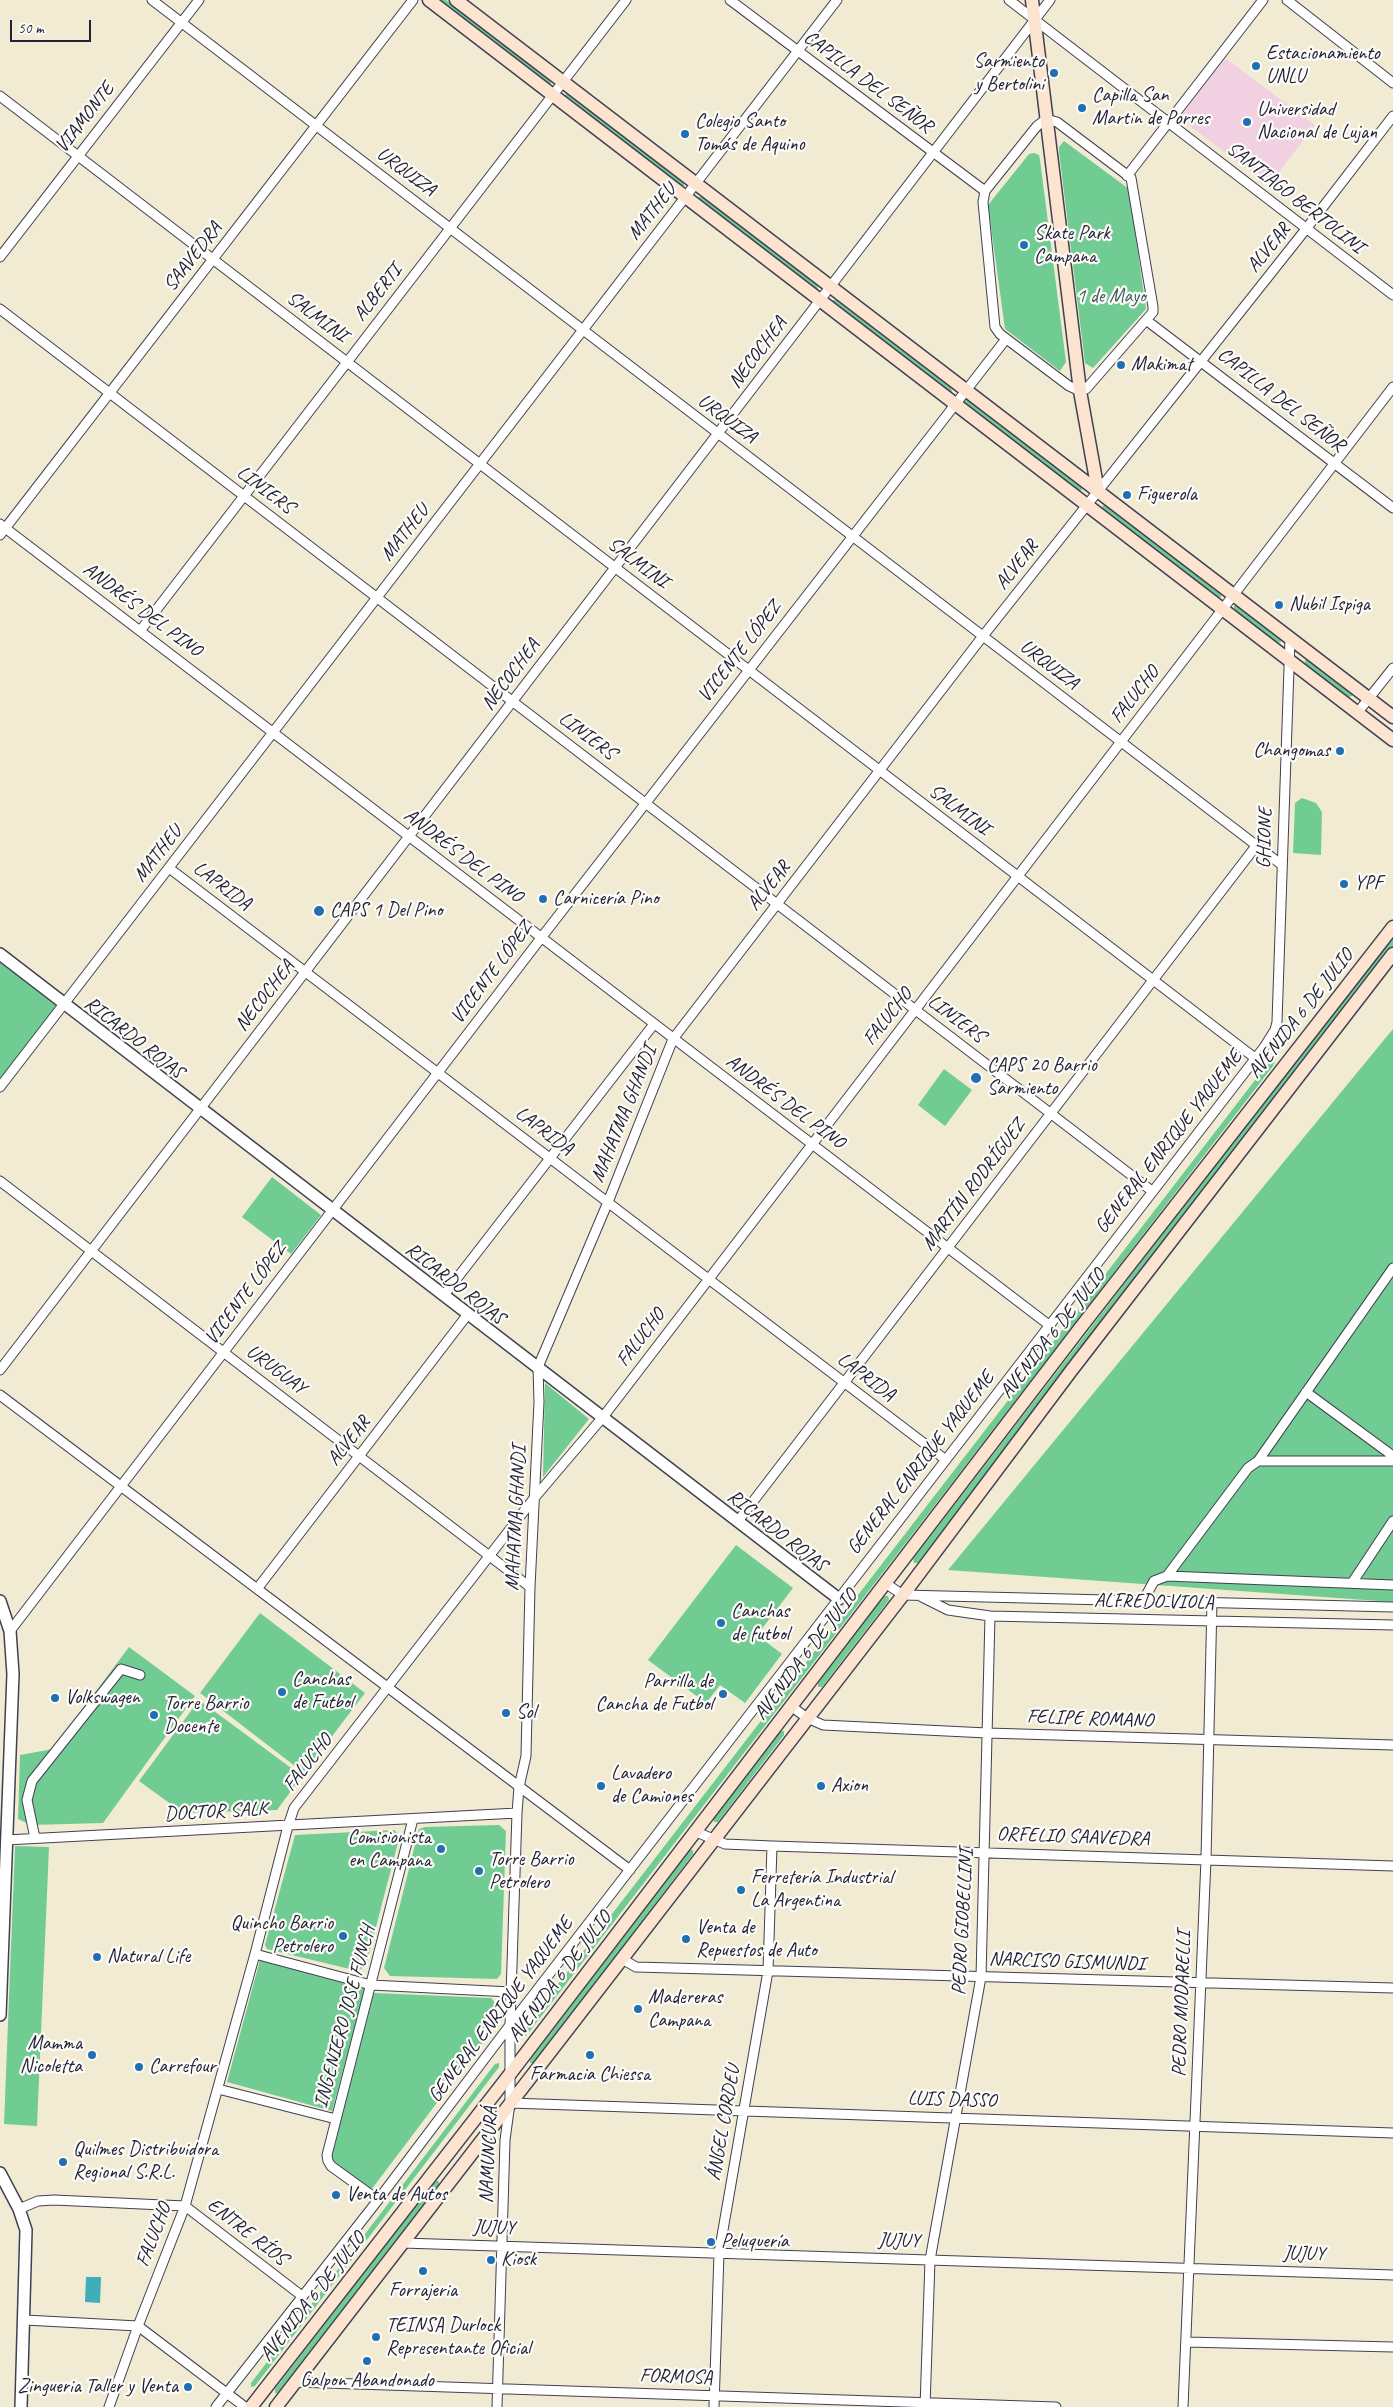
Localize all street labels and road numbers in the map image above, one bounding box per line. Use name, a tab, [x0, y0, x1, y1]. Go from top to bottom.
street label: CAPILLA DEL SEÑOR	[799, 26, 937, 138]
street label: VIAMONTE	[50, 78, 120, 158]
street label: SANTIAGO BERTOLINI	[1222, 137, 1368, 259]
street label: URQUIZA	[372, 142, 440, 202]
street label: MATHEU	[623, 179, 681, 245]
street label: SAAVEDRA	[159, 218, 227, 296]
street label: ALVEAR	[1242, 218, 1296, 278]
street label: ALBERTI	[348, 260, 408, 326]
street label: SALMINI	[282, 286, 352, 348]
street label: NECOCHEA	[723, 313, 793, 393]
street label: CAPILLA DEL SEÑOR	[1212, 343, 1350, 457]
street label: URQUIZA	[693, 389, 761, 449]
street label: LINIERS	[232, 461, 298, 519]
street label: MATHEU	[376, 500, 434, 566]
street label: SALMINI	[603, 532, 673, 594]
street label: ALVEAR	[990, 535, 1044, 595]
street label: ANDRÉS DEL PINO	[78, 557, 206, 663]
street label: VICENTE LÓPEZ	[693, 597, 787, 707]
street label: NECOCHEA	[476, 635, 546, 715]
street label: URQUIZA	[1015, 635, 1083, 695]
street label: FALUCHO	[1105, 661, 1165, 729]
street label: LINIERS	[554, 707, 620, 765]
street label: SALMINI	[924, 779, 994, 841]
street label: ANDRÉS DEL PINO	[399, 803, 527, 909]
street label: GHIONE	[1252, 807, 1278, 869]
street label: MATHEU	[129, 821, 187, 887]
street label: LAPRIDA	[188, 856, 256, 916]
street label: ALVEAR	[742, 856, 796, 916]
street label: VICENTE LÓPEZ	[446, 917, 538, 1029]
street label: AVENIDA 6 DE JULIO	[1243, 945, 1359, 1083]
street label: NECOCHEA	[230, 956, 300, 1036]
street label: FALUCHO	[858, 983, 918, 1051]
street label: LINIERS	[923, 990, 989, 1048]
street label: RICARDO ROJAS	[79, 992, 189, 1084]
street label: MAHATMA GHANDI	[586, 1042, 662, 1186]
street label: GENERAL ENRIQUE YAQUEME	[1090, 1046, 1248, 1238]
street label: ANDRÉS DEL PINO	[721, 1049, 849, 1155]
street label: LAPRIDA	[510, 1101, 578, 1161]
street label: MARTÍN RODRÍGUEZ	[917, 1115, 1031, 1255]
street label: VICENTE LÓPEZ	[200, 1238, 292, 1350]
street label: RICARDO ROJAS	[400, 1238, 510, 1330]
street label: AVENIDA 6 DE JULIO	[995, 1265, 1111, 1403]
street label: FALUCHO	[611, 1304, 671, 1372]
street label: URUGUAY	[241, 1340, 311, 1400]
street label: LAPRIDA	[832, 1347, 900, 1407]
street label: GENERAL ENRIQUE YAQUEME	[842, 1367, 1000, 1559]
street label: ALVEAR	[322, 1411, 376, 1471]
street label: MAHATMA GHANDI	[500, 1445, 532, 1591]
street label: RICARDO ROJAS	[722, 1485, 832, 1577]
street label: AVENIDA 6 DE JULIO	[749, 1585, 863, 1725]
street label: ALFREDO VIOLA	[1094, 1589, 1214, 1615]
street label: FELIPE ROMANO	[1026, 1705, 1154, 1733]
street label: FALUCHO	[278, 1729, 338, 1797]
street label: DOCTOR SALK	[164, 1797, 268, 1827]
street label: ORFELIO SAAVEDRA	[996, 1822, 1150, 1852]
street label: PEDRO GIOBELLINI	[947, 1848, 979, 1996]
street label: AVENIDA 6 DE JULIO	[503, 1907, 617, 2047]
street label: GENERAL ENRIQUE YAQUEME	[423, 1913, 579, 2107]
street label: INGENIERO JOSE FUNCH	[309, 1923, 381, 2111]
street label: PEDRO MODARELLI	[1167, 1931, 1197, 2077]
street label: NARCISO GISMUNDI	[989, 1947, 1145, 1977]
street label: ÁNGEL CORDEU	[702, 2064, 746, 2182]
street label: LUIS DASSO	[907, 2086, 997, 2114]
street label: NAMUNCURÁ	[474, 2106, 504, 2204]
street label: ENTRE RÍOS	[202, 2193, 292, 2271]
street label: FALUCHO	[131, 2200, 177, 2270]
street label: JUJUY	[473, 2215, 515, 2241]
street label: AVENIDA 6 DE JULIO	[255, 2228, 371, 2366]
street label: JUJUY	[878, 2228, 920, 2254]
street label: JUJUY	[1283, 2241, 1325, 2267]
street label: FORMOSA	[639, 2364, 713, 2390]

